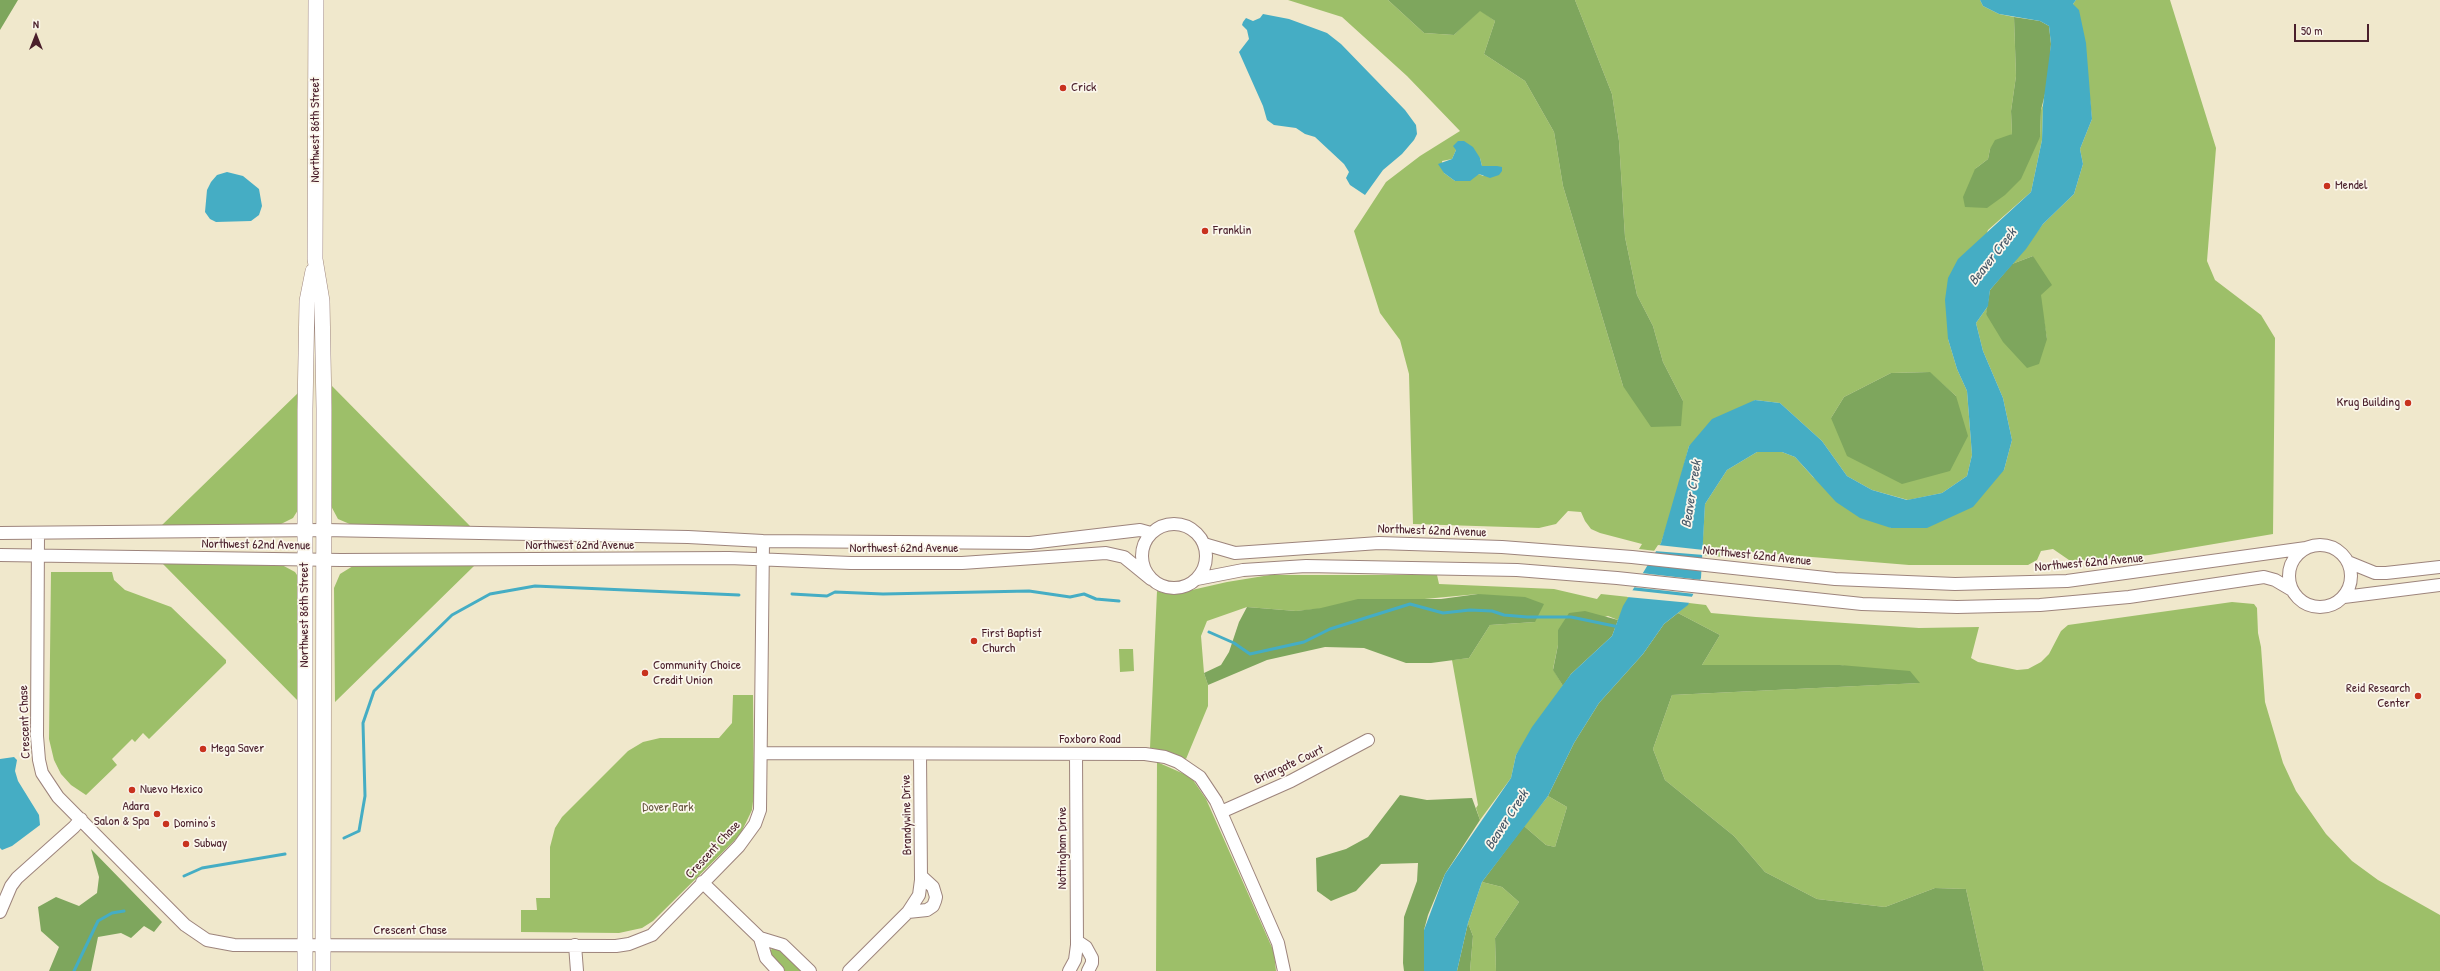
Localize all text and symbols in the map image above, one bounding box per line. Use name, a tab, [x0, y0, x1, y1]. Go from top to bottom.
north arrow	[16, 16, 56, 56]
scale bar	[2296, 16, 2371, 42]
text: N	[33, 17, 39, 31]
text: 50 m	[2301, 22, 2322, 39]
street label: Northwest 86th Street	[308, 78, 324, 182]
place label: Crick	[1071, 80, 1096, 96]
marker: Crick	[1058, 83, 1068, 93]
place label: Mendel	[2335, 178, 2367, 194]
marker: Mendel	[2322, 181, 2332, 191]
place label: Franklin	[1213, 223, 1251, 239]
water label: Beaver Creek	[1965, 225, 2021, 289]
marker: Franklin	[1200, 226, 1210, 236]
place label: Krug Building	[2336, 395, 2400, 411]
marker: Krug Building	[2403, 398, 2413, 408]
water label: Beaver Creek	[1678, 459, 1706, 529]
street label: Northwest 62nd Avenue	[1377, 521, 1487, 541]
street label: Northwest 62nd Avenue	[201, 536, 311, 554]
street label: Northwest 62nd Avenue	[526, 538, 634, 554]
street label: Northwest 62nd Avenue	[850, 541, 958, 557]
street label: Northwest 62nd Avenue	[1702, 543, 1812, 569]
street label: Northwest 62nd Avenue	[2034, 550, 2144, 576]
street label: Northwest 86th Street	[297, 563, 313, 667]
place label: First Baptist Church	[982, 626, 1041, 657]
marker: First Baptist Church	[969, 636, 979, 646]
place label: Community Choice Credit Union	[653, 658, 741, 689]
marker: Community Choice Credit Union	[640, 668, 650, 678]
place label: Reid Research Center	[2346, 681, 2410, 712]
street label: Crescent Chase	[16, 685, 34, 759]
marker: Reid Research Center	[2413, 691, 2423, 701]
street label: Foxboro Road	[1059, 732, 1121, 748]
place label: Mega Saver	[211, 741, 264, 757]
street label: Briargate Court	[1252, 742, 1326, 788]
marker: Mega Saver	[198, 744, 208, 754]
street label: Brandywine Drive	[898, 775, 916, 855]
place label: Nuevo Mexico	[140, 782, 203, 798]
marker: Nuevo Mexico	[127, 785, 137, 795]
water label: Beaver Creek	[1481, 787, 1533, 853]
place label: Adara Salon & Spa	[94, 799, 149, 830]
park label: Dover Park	[642, 800, 694, 816]
street label: Nottingham Drive	[1055, 807, 1071, 889]
marker: Adara Salon & Spa	[152, 809, 162, 819]
place label: Domino's	[174, 816, 215, 832]
street label: Crescent Chase	[682, 818, 744, 882]
marker: Domino's	[161, 819, 171, 829]
place label: Subway	[194, 836, 227, 852]
marker: Subway	[181, 839, 191, 849]
street label: Crescent Chase	[373, 923, 447, 939]

